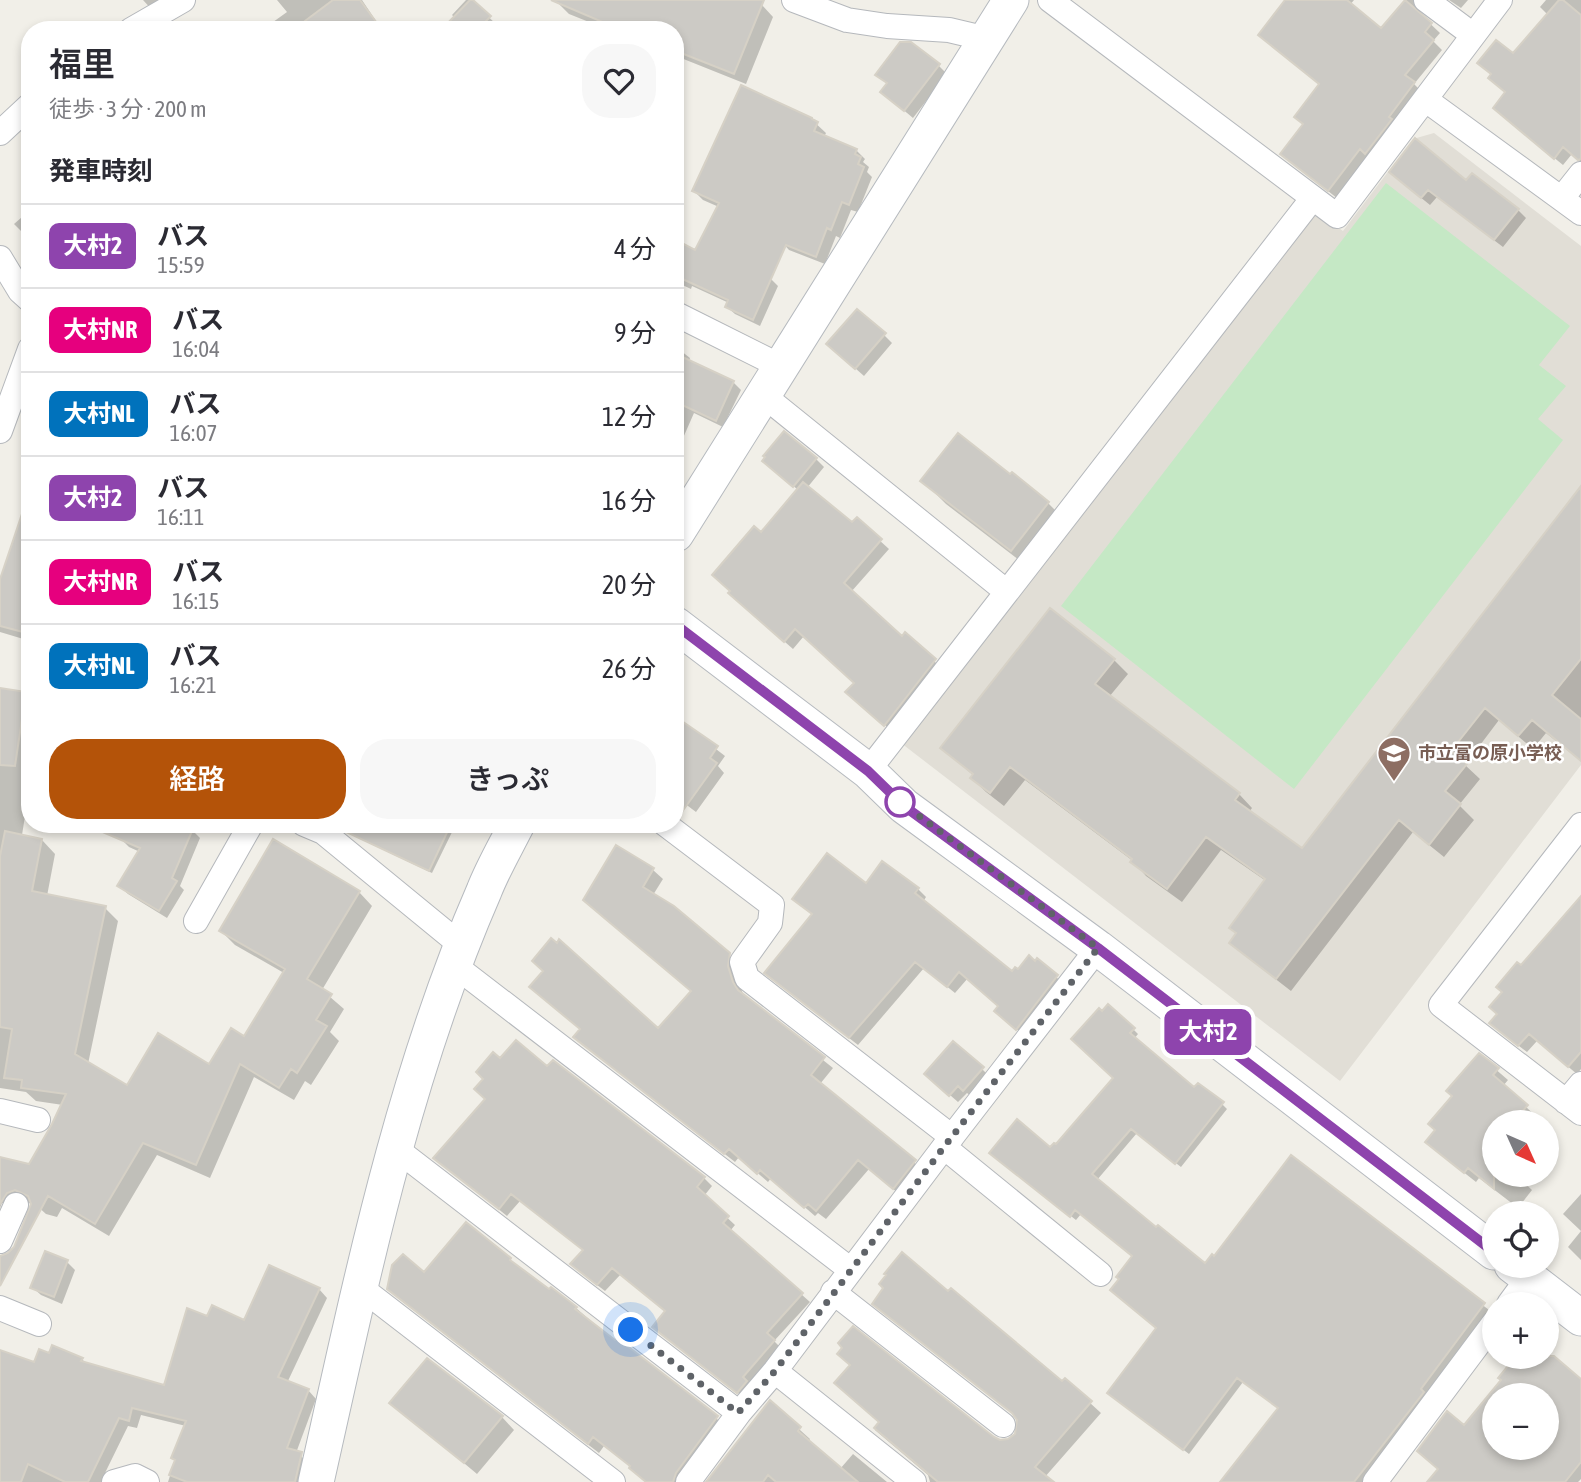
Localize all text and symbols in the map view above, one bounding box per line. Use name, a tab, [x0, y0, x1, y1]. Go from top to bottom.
button: heart	[582, 44, 656, 118]
text: 福里	[49, 45, 115, 83]
text: 徒歩 · 3 分 · 200 m	[49, 96, 207, 122]
text: 発車時刻	[49, 156, 153, 186]
text: バス	[157, 221, 209, 251]
text: 大村2	[63, 232, 122, 259]
text: 4 分	[614, 234, 656, 264]
text: 15:59	[157, 252, 205, 278]
text: バス	[172, 305, 224, 335]
text: 大村NR	[63, 316, 137, 343]
text: 9 分	[614, 318, 656, 348]
text: 16:04	[172, 336, 220, 362]
text: バス	[169, 389, 221, 419]
text: 大村NL	[63, 400, 134, 427]
text: 12 分	[602, 402, 656, 432]
text: 16:07	[169, 420, 217, 446]
text: バス	[157, 473, 209, 503]
text: 大村2	[63, 484, 122, 511]
text: 16 分	[602, 486, 656, 516]
text: 16:11	[157, 504, 205, 530]
text: バス	[172, 557, 224, 587]
text: 大村NR	[63, 568, 137, 595]
text: 20 分	[602, 570, 656, 600]
text: 16:15	[172, 588, 220, 614]
text: バス	[169, 641, 221, 671]
text: 大村NL	[63, 652, 134, 679]
text: 26 分	[602, 654, 656, 684]
text: 16:21	[169, 672, 217, 698]
school or university icon: 市立富の原小学校	[1375, 734, 1413, 783]
button: 経路	[49, 739, 346, 819]
button: きっぷ	[360, 739, 656, 819]
place label: 市立富の原小学校	[1418, 742, 1562, 763]
unlabelled marker	[885, 787, 915, 817]
line badge: 大村2	[1168, 1009, 1248, 1055]
text: 大村2	[1178, 1018, 1238, 1045]
north arrow	[1482, 1110, 1559, 1186]
map controls	[1482, 1110, 1559, 1460]
button: locate	[1482, 1201, 1559, 1278]
button: +	[1482, 1292, 1559, 1369]
your location	[613, 1312, 648, 1347]
button: −	[1482, 1383, 1559, 1460]

